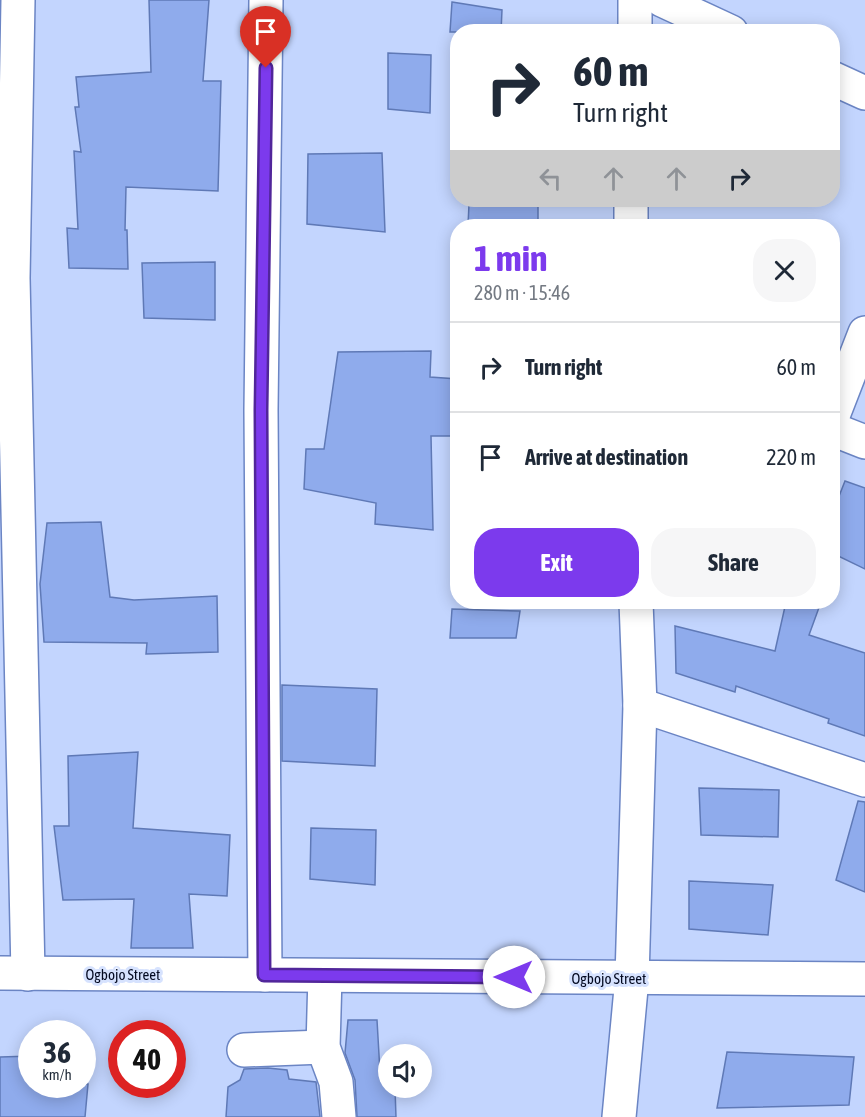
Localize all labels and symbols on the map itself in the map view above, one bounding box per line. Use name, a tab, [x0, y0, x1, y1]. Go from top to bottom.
pin	[240, 6, 291, 68]
position arrow	[482, 945, 546, 1009]
street label: Ogbojo Street	[86, 966, 160, 983]
street label: Ogbojo Street	[572, 970, 646, 987]
speed limit sign: 40	[108, 1020, 186, 1098]

